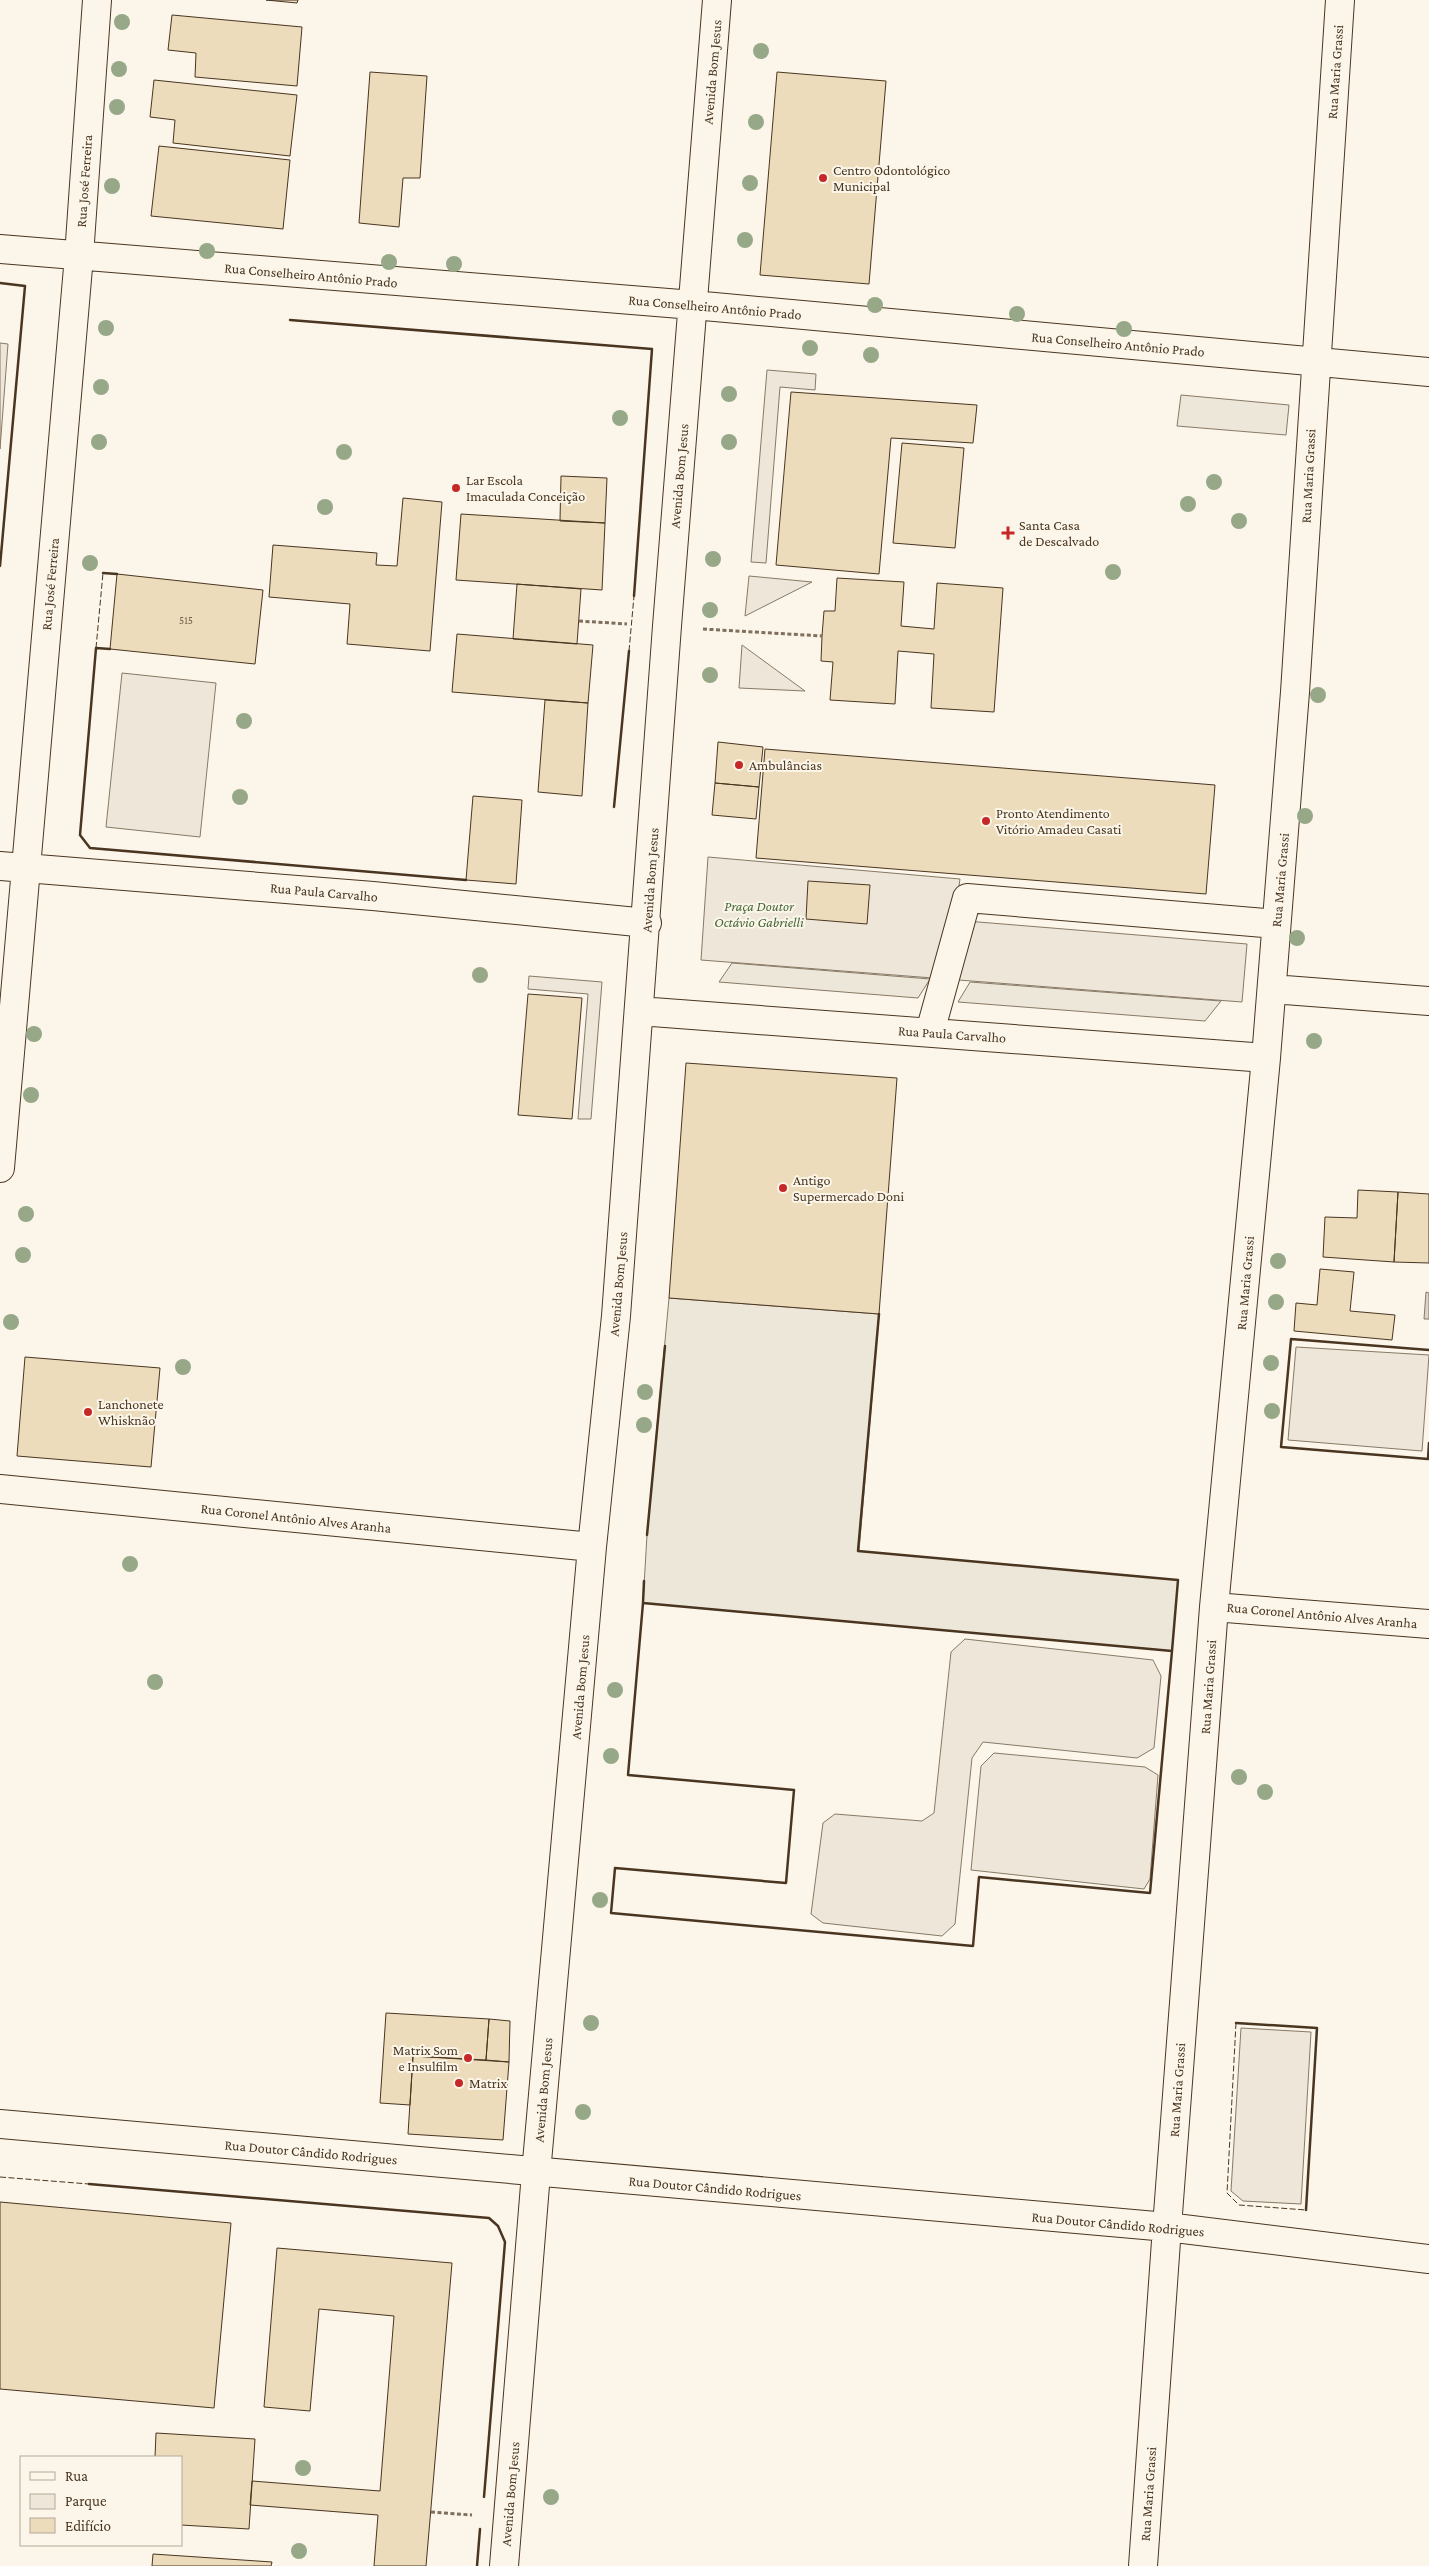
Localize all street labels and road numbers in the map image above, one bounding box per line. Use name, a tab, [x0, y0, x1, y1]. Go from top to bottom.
street label: Avenida Bom Jesus	[699, 19, 725, 125]
street label: Rua Maria Grassi	[1324, 24, 1346, 120]
street label: Rua José Ferreira	[73, 134, 95, 228]
street label: Rua Conselheiro Antônio Prado	[224, 259, 398, 291]
street label: Rua Conselheiro Antônio Prado	[628, 291, 802, 323]
street label: Rua Conselheiro Antônio Prado	[1031, 328, 1205, 360]
street label: Avenida Bom Jesus	[666, 423, 692, 529]
street label: Rua Maria Grassi	[1298, 428, 1318, 524]
street label: Rua José Ferreira	[38, 537, 62, 631]
street label: Avenida Bom Jesus	[638, 827, 662, 933]
street label: Rua Maria Grassi	[1268, 832, 1292, 928]
street label: Rua Paula Carvalho	[269, 879, 379, 905]
street label: Rua Paula Carvalho	[897, 1022, 1007, 1046]
street label: Avenida Bom Jesus	[605, 1231, 631, 1337]
street label: Rua Maria Grassi	[1233, 1235, 1257, 1331]
street label: Rua Coronel Antônio Alves Aranha	[200, 1500, 393, 1536]
street label: Rua Coronel Antônio Alves Aranha	[1226, 1599, 1419, 1631]
street label: Avenida Bom Jesus	[567, 1634, 593, 1740]
street label: Rua Maria Grassi	[1197, 1639, 1219, 1735]
street label: Avenida Bom Jesus	[530, 2037, 556, 2143]
street label: Rua Maria Grassi	[1166, 2042, 1188, 2138]
street label: Rua Doutor Cândido Rodrigues	[224, 2136, 398, 2168]
street label: Rua Doutor Cândido Rodrigues	[628, 2172, 802, 2204]
street label: Rua Doutor Cândido Rodrigues	[1031, 2208, 1205, 2240]
street label: Avenida Bom Jesus	[497, 2441, 523, 2547]
street label: Rua Maria Grassi	[1137, 2446, 1159, 2542]

